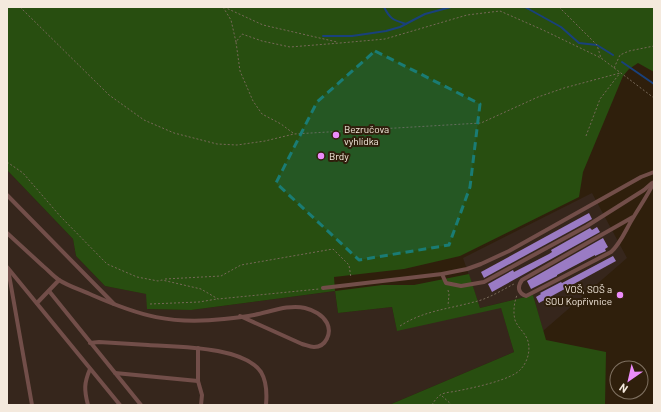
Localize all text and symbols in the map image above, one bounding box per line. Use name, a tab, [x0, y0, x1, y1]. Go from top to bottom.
place label: Bezručova vyhlídka	[344, 123, 389, 147]
marker: Bezručova vyhlídka	[331, 130, 341, 140]
place label: Brdy	[329, 150, 349, 162]
marker: Brdy	[316, 151, 326, 161]
place label: VOŠ, SOŠ a SOU Kopřivnice	[545, 283, 612, 307]
marker: VOŠ, SOŠ a SOU Kopřivnice	[615, 290, 625, 300]
north arrow	[609, 360, 649, 400]
text: N	[616, 381, 630, 396]

